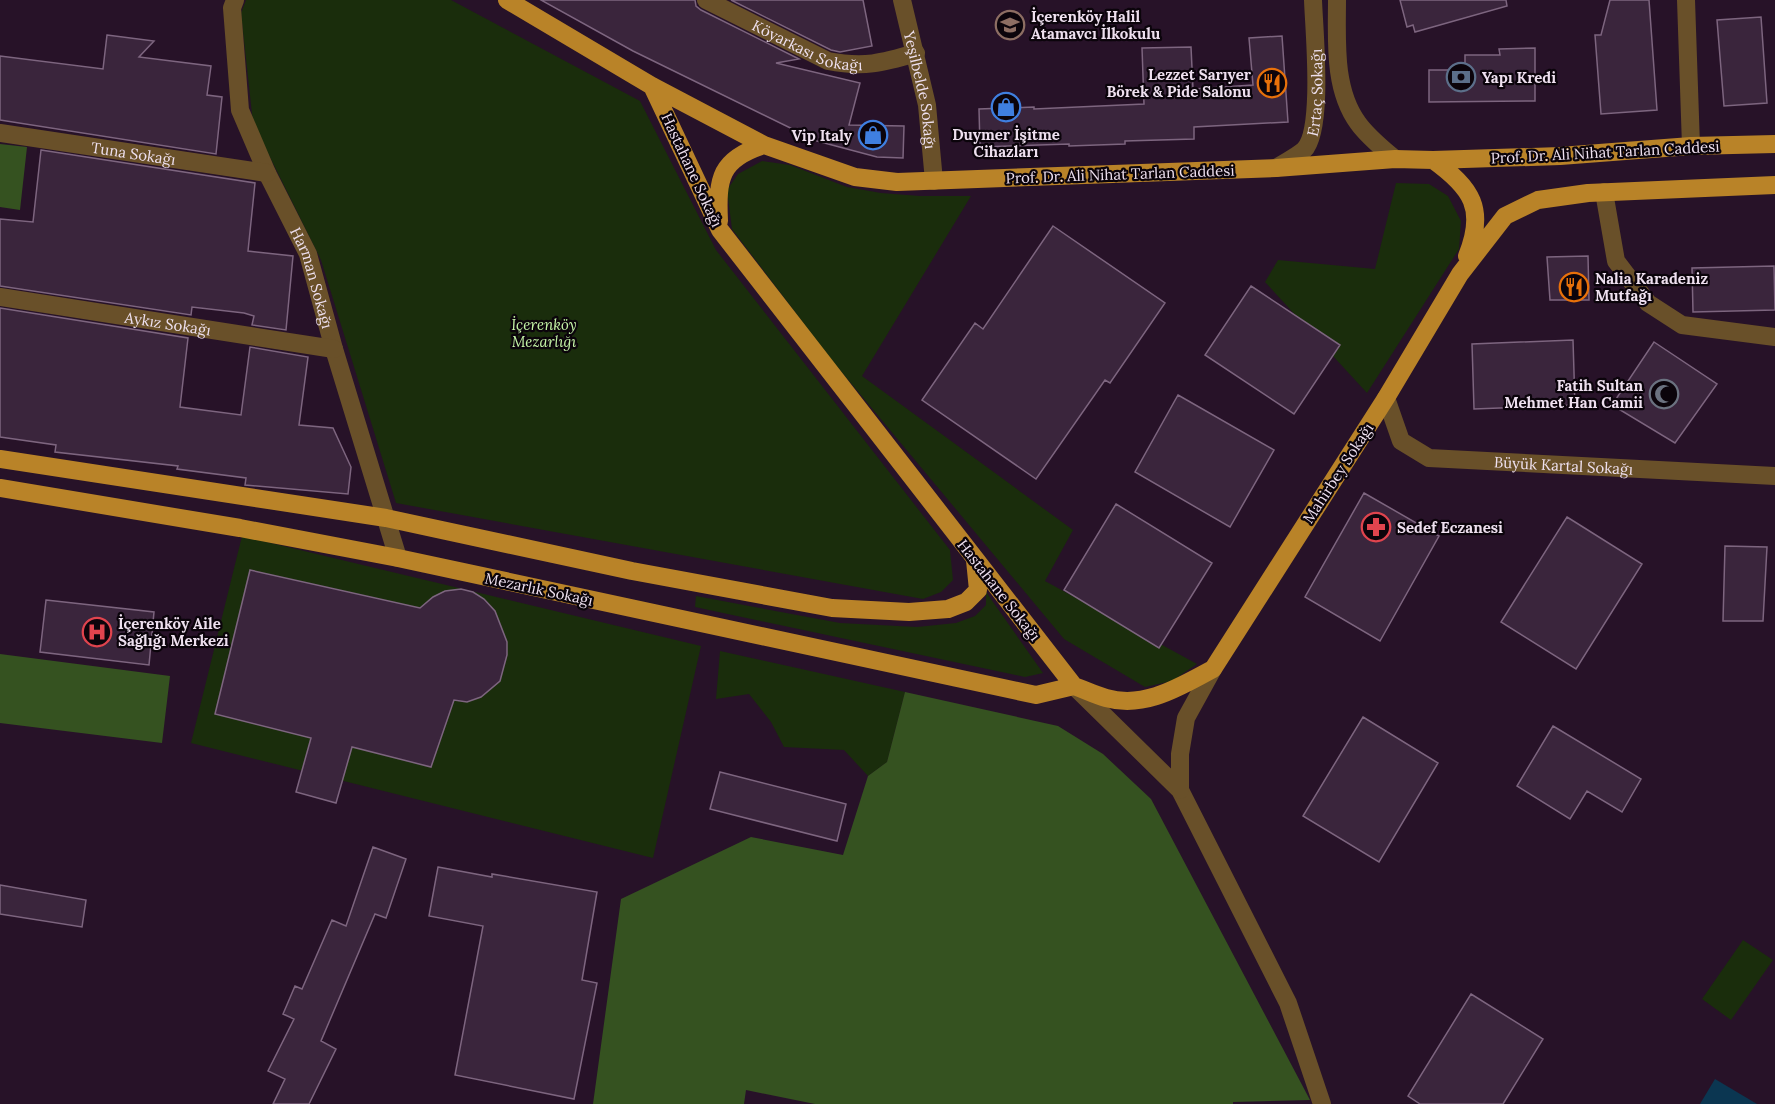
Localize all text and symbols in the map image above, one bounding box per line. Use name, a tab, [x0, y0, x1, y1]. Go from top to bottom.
place label: İçerenköy Halil Atamavcı İlkokulu	[1031, 7, 1160, 43]
school or university icon: İçerenköy Halil Atamavcı İlkokulu	[994, 9, 1026, 41]
street label: Köyarkası Sokağı	[749, 15, 862, 74]
street label: Yeşilbelde Sokağı	[900, 28, 941, 150]
street label: Ertaç Sokağı	[1302, 48, 1326, 138]
bank icon: Yapı Kredi	[1445, 61, 1477, 93]
place label: Lezzet Sarıyer Börek & Pide Salonu	[1106, 65, 1252, 101]
restaurant icon: Lezzet Sarıyer Börek & Pide Salonu	[1256, 67, 1288, 99]
place label: Yapı Kredi	[1482, 68, 1556, 87]
shop icon: Duymer İşitme Cihazları	[990, 91, 1022, 123]
street label: Hastahane Sokağı	[657, 110, 727, 230]
shop icon: Vip Italy	[857, 119, 889, 151]
place label: Duymer İşitme Cihazları	[952, 125, 1060, 161]
place label: Vip Italy	[792, 126, 853, 145]
street label: Tuna Sokağı	[90, 137, 177, 169]
street label: Prof. Dr. Ali Nihat Tarlan Caddesi	[1490, 137, 1720, 167]
street label: Prof. Dr. Ali Nihat Tarlan Caddesi	[1005, 161, 1235, 187]
street label: Harman Sokağı	[286, 224, 337, 331]
place label: Nalia Karadeniz Mutfağı	[1595, 269, 1708, 305]
restaurant icon: Nalia Karadeniz Mutfağı	[1558, 271, 1590, 303]
street label: Aykız Sokağı	[123, 307, 212, 339]
park label: İçerenköy Mezarlığı	[511, 315, 577, 351]
place label: Fatih Sultan Mehmet Han Camii	[1504, 376, 1643, 412]
mosque icon: Fatih Sultan Mehmet Han Camii	[1648, 378, 1680, 410]
street label: Mahirbey Sokağı	[1299, 419, 1377, 527]
street label: Büyük Kartal Sokağı	[1494, 452, 1634, 478]
pharmacy icon: Sedef Eczanesi	[1360, 511, 1392, 543]
place label: Sedef Eczanesi	[1397, 518, 1503, 537]
street label: Hastahane Sokağı	[953, 535, 1045, 645]
street label: Mezarlık Sokağı	[483, 568, 595, 610]
place label: İçerenköy Aile Sağlığı Merkezi	[118, 614, 229, 650]
hospital icon: İçerenköy Aile Sağlığı Merkezi	[81, 616, 113, 648]

